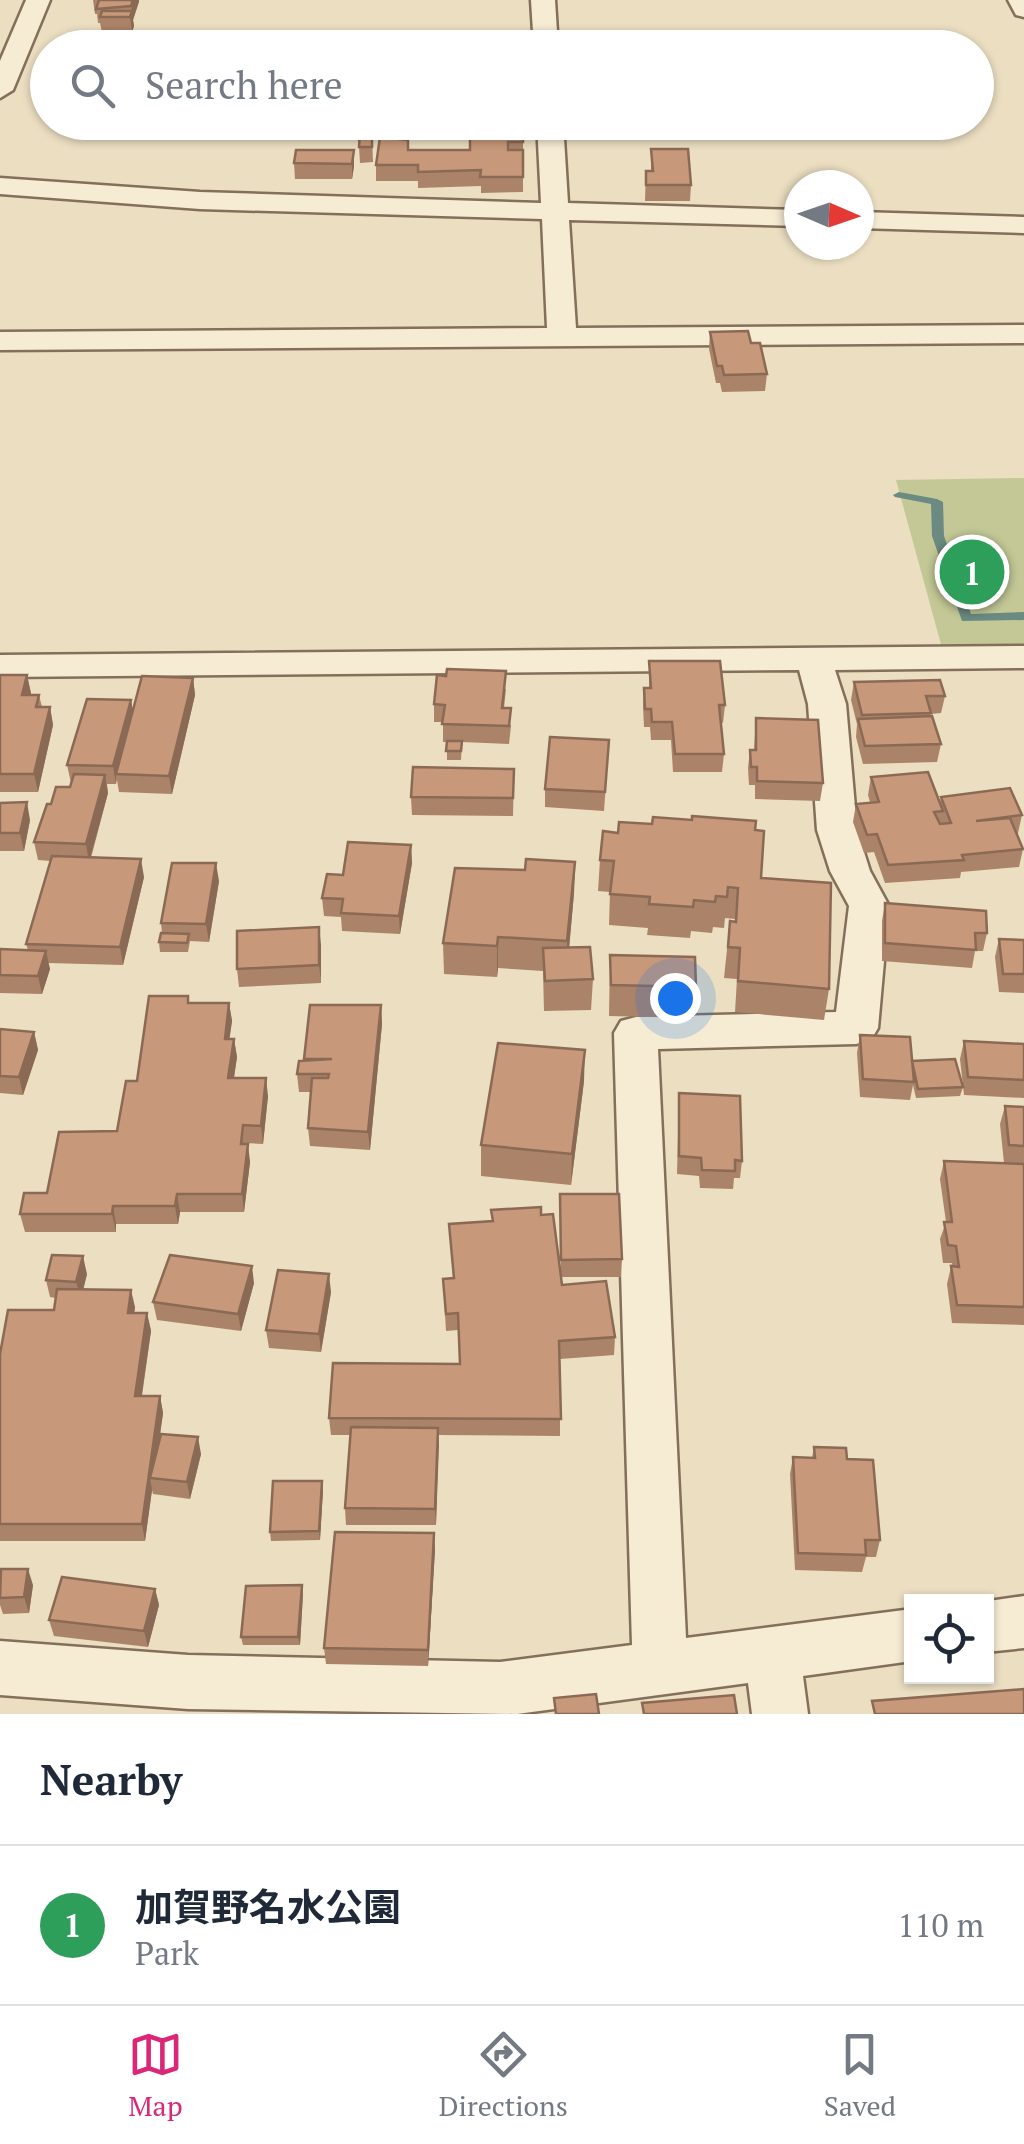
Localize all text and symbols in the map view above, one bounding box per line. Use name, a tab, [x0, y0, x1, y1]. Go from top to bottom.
search box	[30, 30, 994, 140]
icon: search	[65, 58, 120, 113]
text: Search here	[145, 60, 343, 110]
north arrow	[784, 170, 874, 260]
pin: 1	[940, 534, 1004, 610]
your location	[650, 973, 701, 1024]
map controls	[904, 1594, 994, 1684]
button: locate	[904, 1594, 994, 1684]
text: Nearby	[40, 1751, 182, 1807]
text: 加賀野名水公園	[135, 1882, 401, 1932]
text: 1	[63, 1904, 82, 1946]
text: 110 m	[897, 1904, 984, 1946]
text: Park	[135, 1932, 199, 1974]
tab: Map	[128, 2027, 183, 2124]
tab: Directions	[439, 2027, 568, 2124]
tab: Saved	[824, 2027, 896, 2124]

